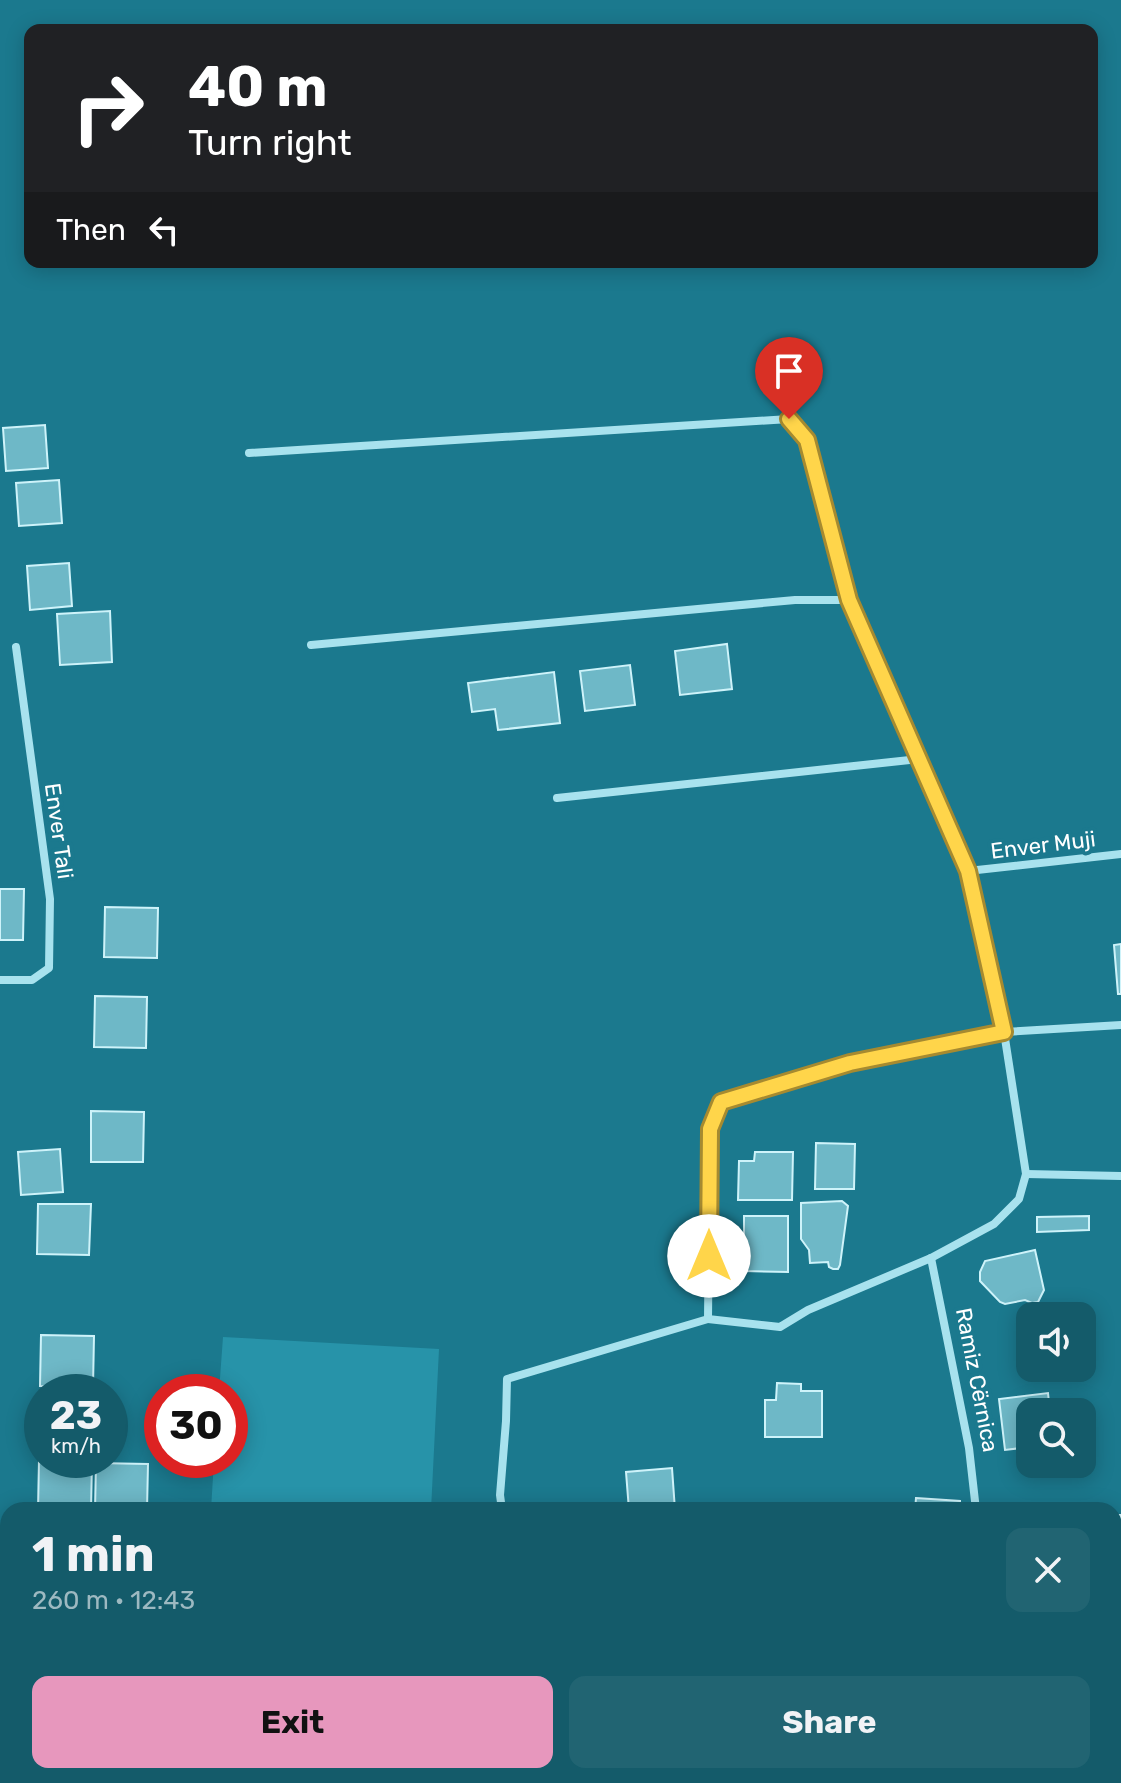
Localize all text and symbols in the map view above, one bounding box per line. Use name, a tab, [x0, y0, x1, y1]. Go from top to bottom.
text: 40 m	[188, 54, 328, 120]
icon: right	[56, 56, 160, 160]
text: Turn right	[188, 121, 352, 164]
icon: left	[142, 208, 186, 252]
text: Then	[56, 212, 126, 248]
pin	[755, 337, 823, 419]
icon: arrive	[767, 349, 811, 393]
street label: Enver Tali	[39, 781, 79, 881]
street label: Enver Muji	[989, 825, 1097, 865]
position arrow	[667, 1214, 751, 1298]
map controls	[1016, 1302, 1096, 1478]
button: sound	[1016, 1302, 1096, 1382]
street label: Ramiz Cërnica	[950, 1306, 1004, 1454]
speed limit sign: 30	[144, 1374, 248, 1478]
text: 23	[50, 1392, 102, 1439]
button: search	[1016, 1398, 1096, 1478]
text: km/h	[51, 1434, 101, 1458]
text: 1 min	[32, 1526, 155, 1583]
button: close	[1006, 1528, 1090, 1612]
text: 260 m · 12:43	[32, 1585, 195, 1616]
button: Exit	[32, 1676, 553, 1768]
button: Share	[569, 1676, 1090, 1768]

